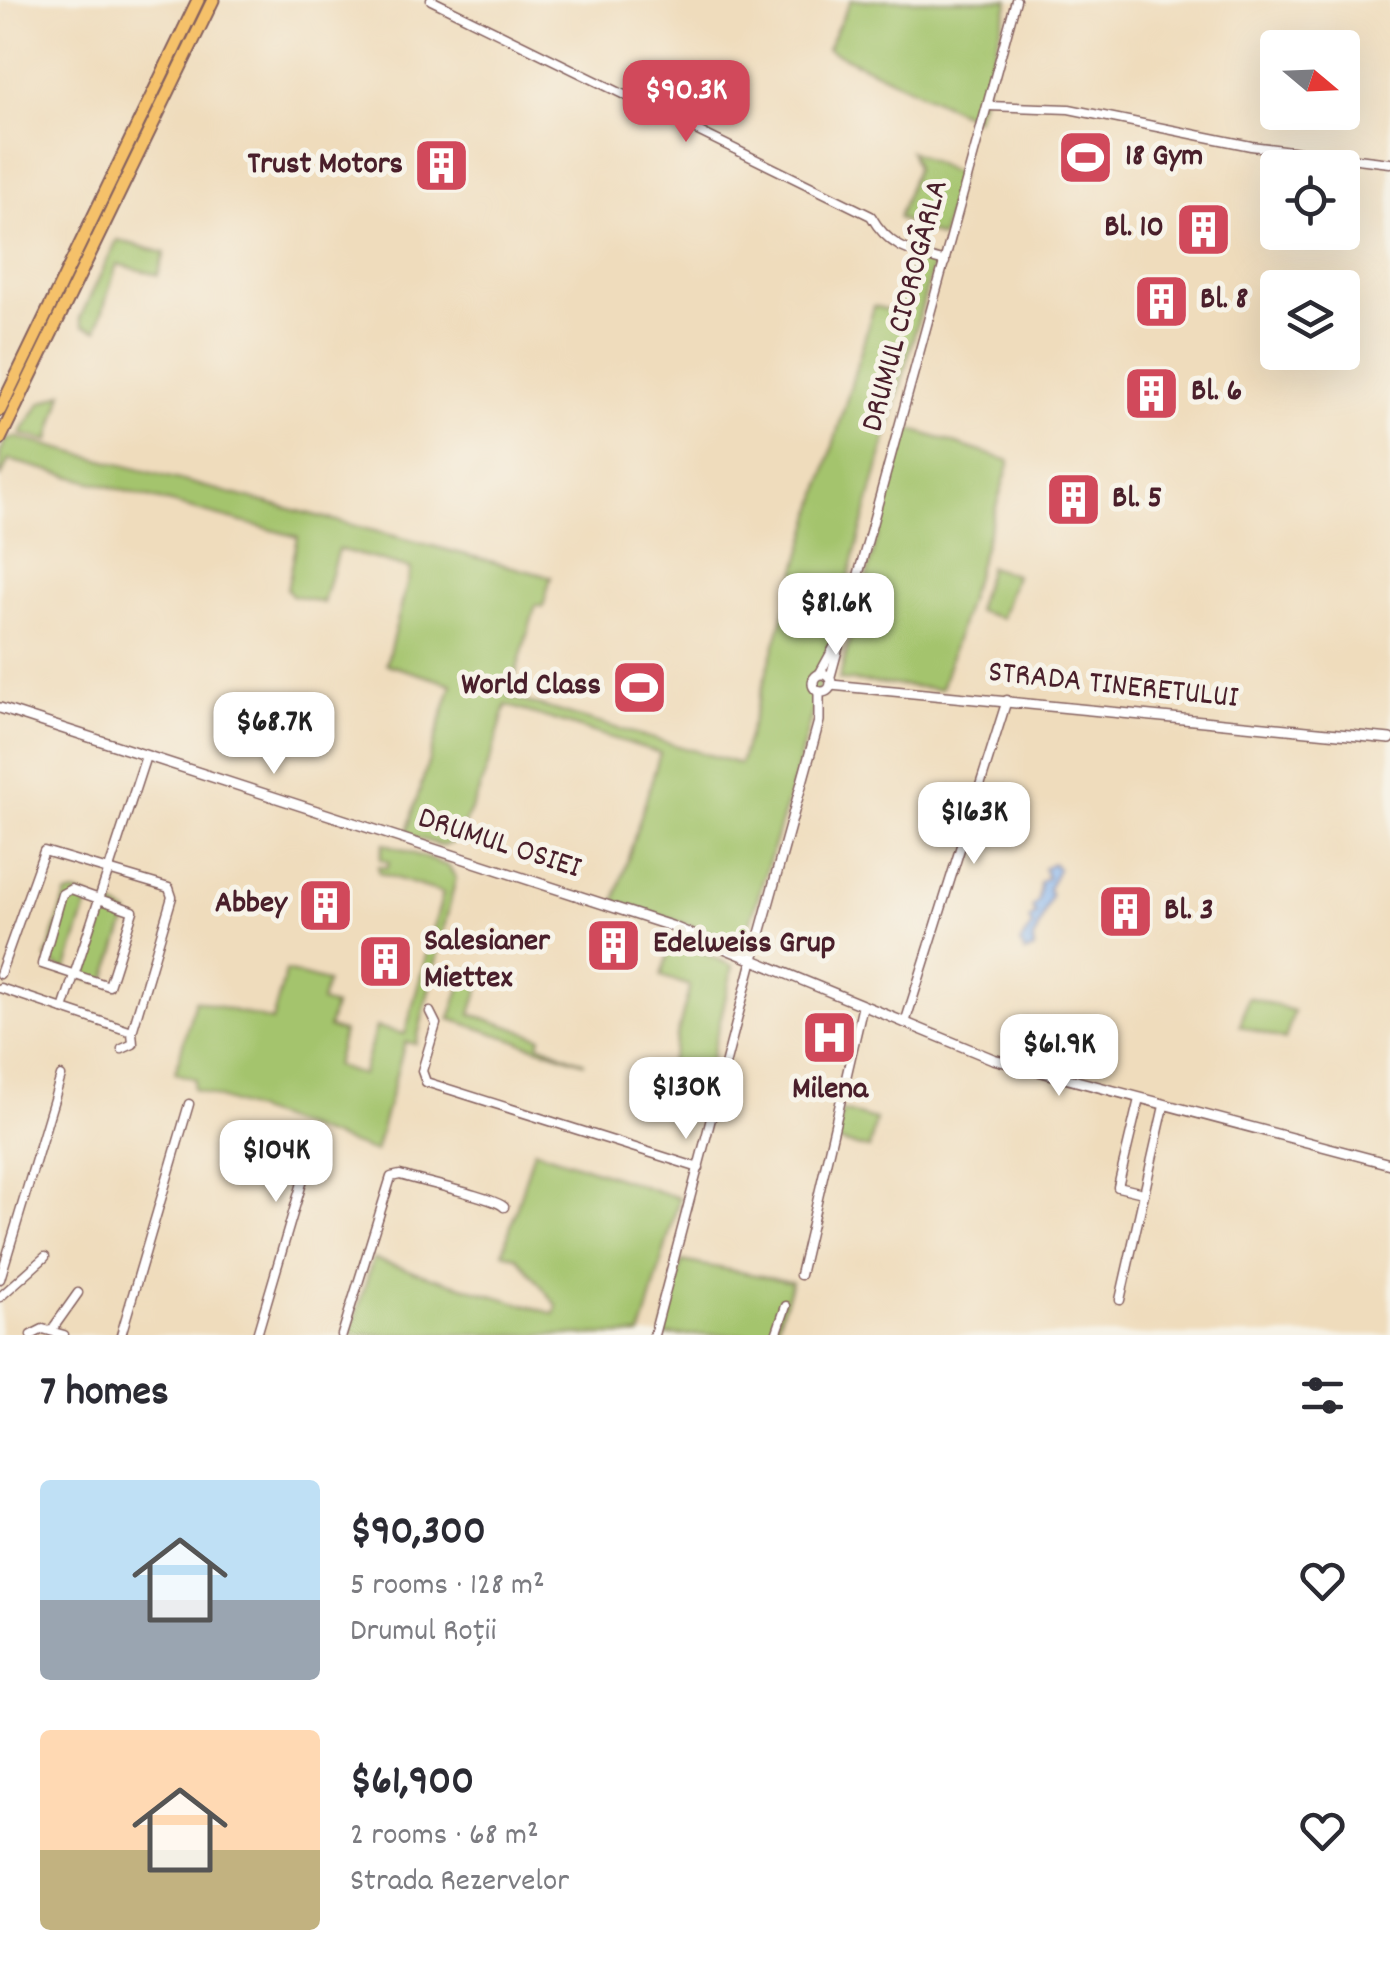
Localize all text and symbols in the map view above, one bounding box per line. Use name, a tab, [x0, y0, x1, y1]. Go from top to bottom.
north arrow	[1260, 30, 1360, 130]
map controls	[1260, 30, 1360, 370]
pin: $90.3K	[605, 60, 767, 145]
text: $90.3K	[645, 69, 727, 115]
sports icon: 18 Gym	[1056, 128, 1116, 188]
place label: 18 Gym	[1125, 135, 1203, 181]
building icon: Trust Motors	[412, 136, 472, 196]
place label: Trust Motors	[248, 143, 403, 189]
button: locate	[1260, 150, 1360, 250]
street label: DRUMUL CIOROGÂRLA	[851, 175, 963, 437]
building icon: Bl. 10	[1173, 199, 1233, 259]
place label: Bl. 10	[1104, 206, 1164, 252]
button: layers	[1260, 270, 1360, 370]
building icon: Bl. 8	[1131, 271, 1191, 331]
place label: Bl. 8	[1200, 278, 1248, 324]
building icon: Bl. 6	[1122, 363, 1182, 423]
place label: Bl. 6	[1191, 370, 1242, 416]
building icon: Bl. 5	[1043, 470, 1103, 530]
place label: Bl. 5	[1112, 477, 1162, 523]
pin: $81.6K	[755, 573, 917, 658]
text: $81.6K	[800, 582, 872, 628]
street label: STRADA TINERETULUI	[986, 651, 1240, 723]
sports icon: World Class	[610, 657, 670, 717]
place label: World Class	[461, 664, 601, 710]
pin: $68.7K	[193, 692, 355, 777]
text: $68.7K	[235, 701, 313, 747]
pin: $163K	[904, 782, 1044, 867]
text: $163K	[940, 791, 1008, 837]
street label: DRUMUL OSIEI	[412, 797, 587, 893]
building icon: Abbey	[296, 875, 356, 935]
place label: Abbey	[215, 882, 288, 928]
building icon: Bl. 3	[1095, 882, 1155, 942]
place label: Bl. 3	[1164, 889, 1214, 935]
building icon: Edelweiss Grup	[584, 915, 644, 975]
place label: Salesianer Miettex	[424, 920, 551, 1003]
place label: Edelweiss Grup	[653, 922, 836, 968]
building icon: Salesianer Miettex	[355, 931, 415, 991]
hospital icon: Milena	[800, 1007, 860, 1067]
pin: $61.9K	[978, 1014, 1140, 1099]
text: $61.9K	[1022, 1023, 1096, 1069]
pin: $130K	[616, 1057, 756, 1142]
text: $130K	[651, 1066, 721, 1112]
place label: Milena	[792, 1068, 869, 1114]
pin: $104K	[206, 1120, 346, 1205]
text: $104K	[242, 1129, 310, 1175]
text: 7 homes	[40, 1365, 169, 1425]
icon: filters	[1295, 1368, 1350, 1423]
text: $90,300	[350, 1504, 486, 1564]
icon: home	[120, 1520, 240, 1640]
icon: heart	[1295, 1553, 1350, 1608]
text: 5 rooms · 128 m²	[350, 1564, 545, 1610]
text: Drumul Roții	[350, 1610, 496, 1656]
text: $61,900	[350, 1754, 474, 1814]
icon: home	[120, 1770, 240, 1890]
icon: heart	[1295, 1803, 1350, 1858]
text: 2 rooms · 68 m²	[350, 1814, 539, 1860]
text: Strada Rezervelor	[350, 1860, 569, 1906]

